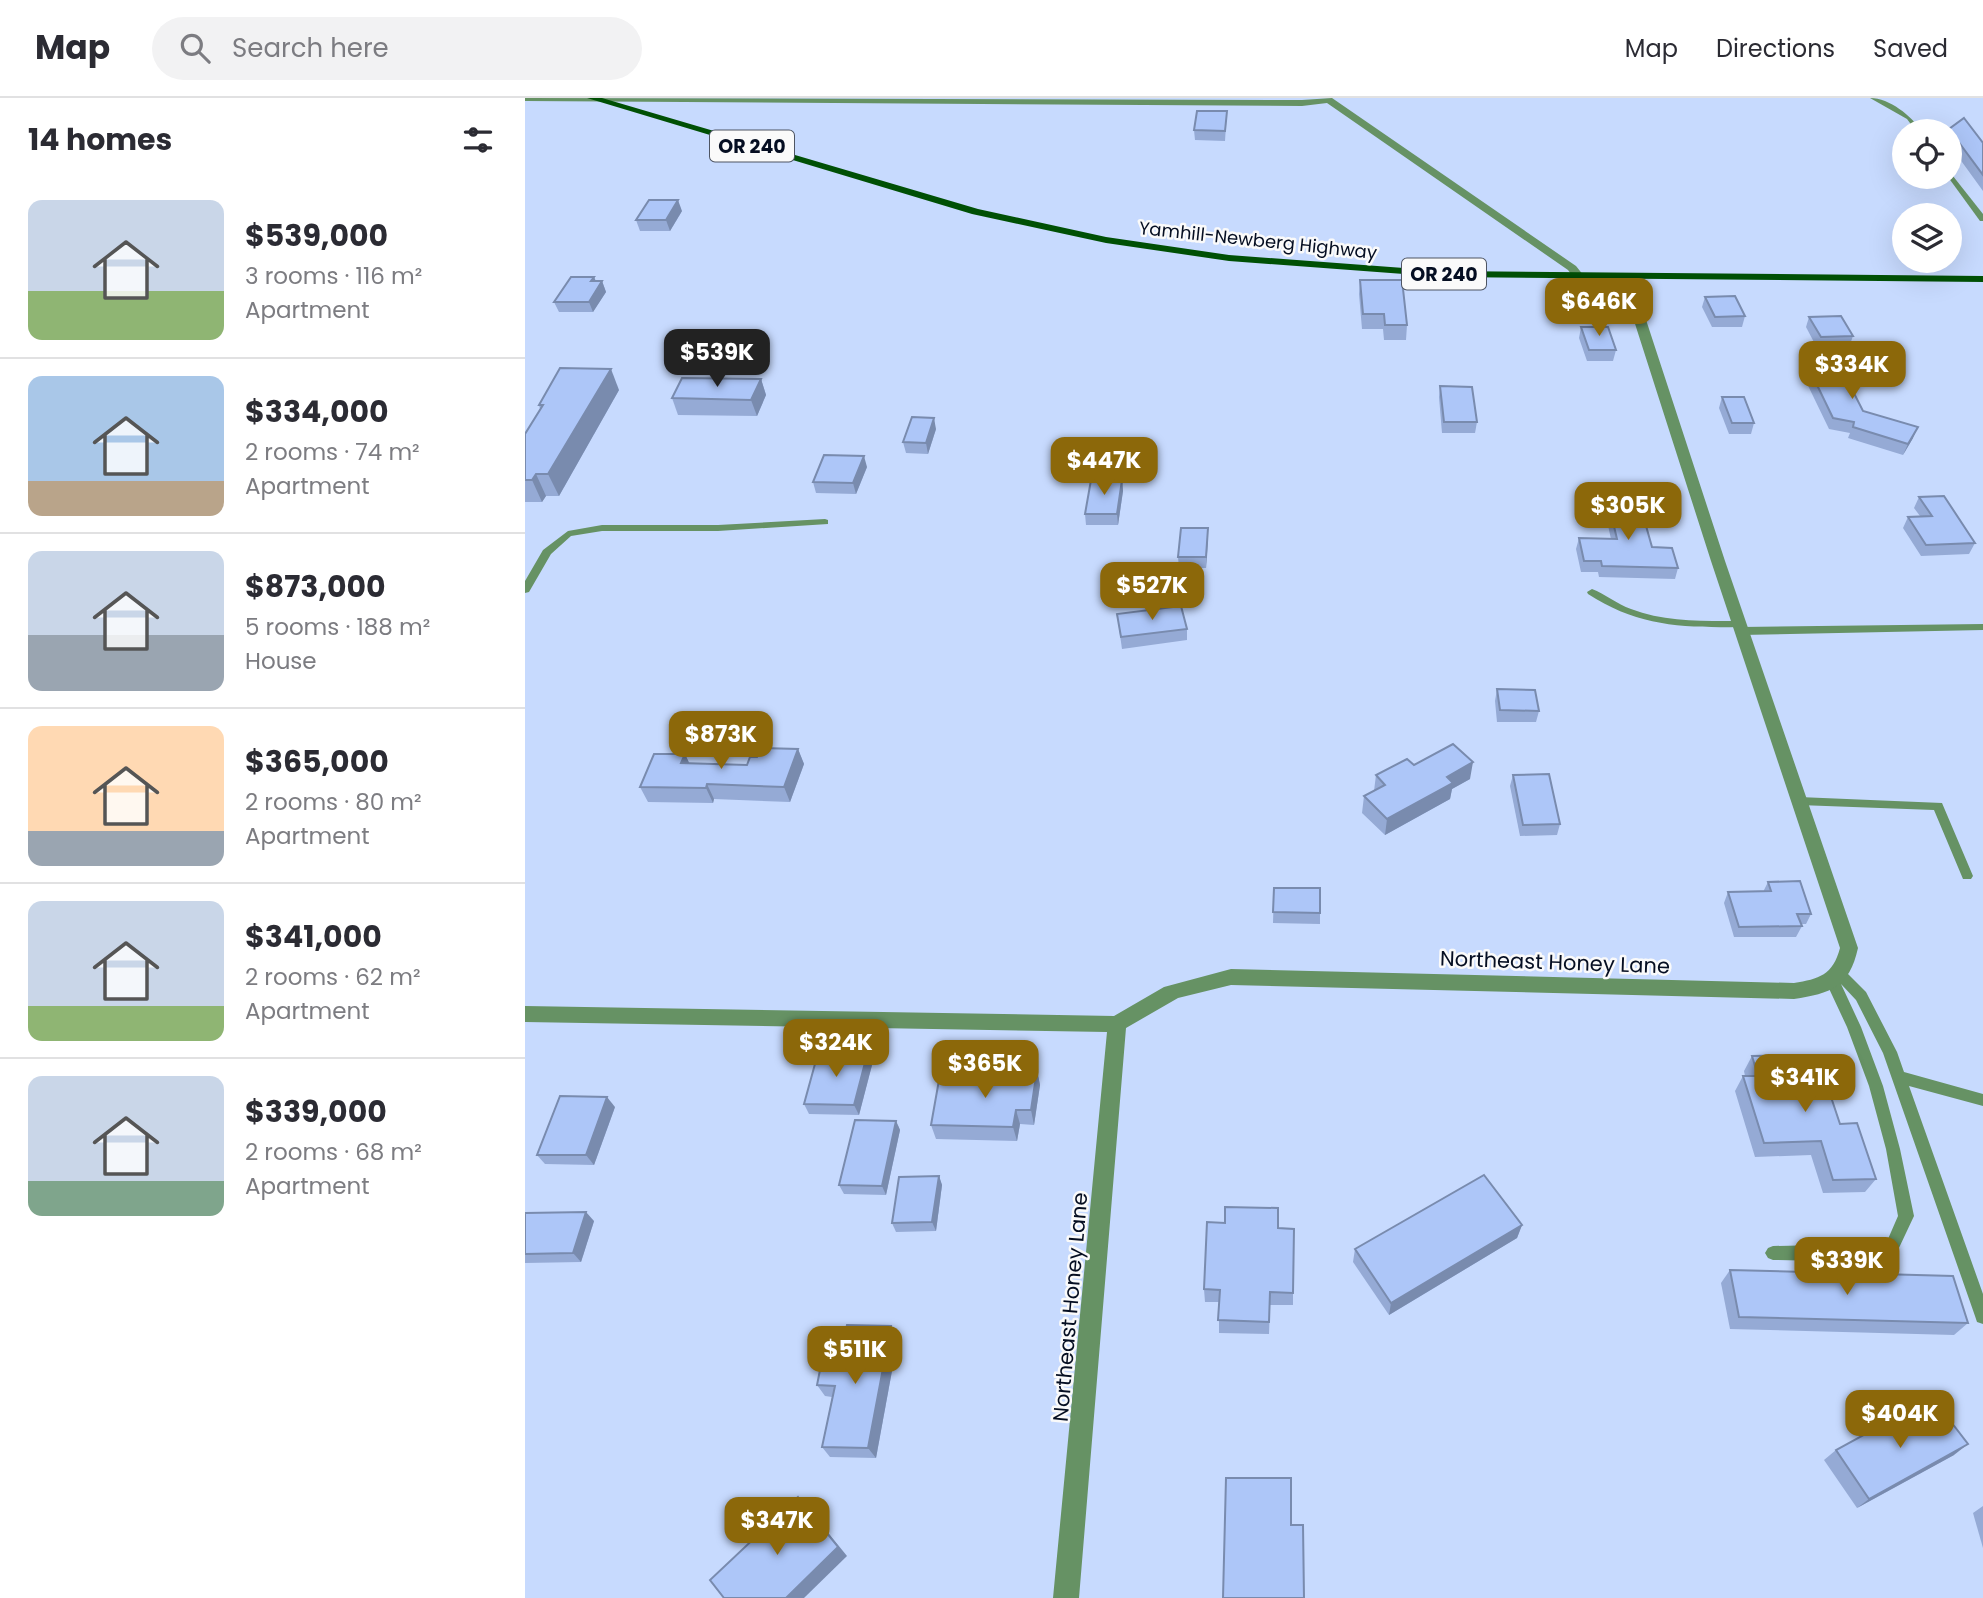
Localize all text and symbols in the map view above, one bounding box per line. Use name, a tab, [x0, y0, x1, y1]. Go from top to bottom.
search box	[152, 17, 642, 80]
text: Map	[35, 24, 110, 71]
icon: search	[176, 29, 214, 67]
text: Search here	[232, 30, 389, 66]
text: Map	[1625, 32, 1678, 65]
text: Directions	[1716, 32, 1835, 65]
text: Saved	[1873, 32, 1948, 65]
text: 14 homes	[28, 118, 172, 161]
map controls	[1892, 119, 1962, 273]
button: locate	[1892, 119, 1962, 189]
icon: filters	[459, 121, 497, 159]
road number: OR 240	[710, 130, 794, 162]
button: layers	[1892, 203, 1962, 273]
text: $539,000	[245, 214, 388, 257]
street label: Yamhill-Newberg Highway	[1138, 215, 1378, 265]
icon: home	[84, 228, 168, 312]
road number: OR 240	[1402, 258, 1486, 290]
text: 3 rooms · 116 m²	[245, 260, 422, 292]
pin: $646K	[1550, 278, 1648, 338]
text: $646K	[1561, 285, 1637, 317]
text: Apartment	[245, 294, 370, 326]
pin: $539K	[668, 330, 766, 389]
text: $539K	[680, 336, 754, 368]
pin: $334K	[1803, 342, 1901, 401]
text: $334K	[1815, 348, 1889, 380]
text: $334,000	[245, 390, 389, 433]
icon: home	[84, 404, 168, 488]
text: 2 rooms · 74 m²	[245, 436, 420, 468]
pin: $447K	[1055, 438, 1153, 497]
text: $447K	[1067, 444, 1141, 476]
text: Apartment	[245, 470, 370, 502]
pin: $305K	[1579, 482, 1677, 542]
text: $305K	[1590, 489, 1666, 521]
pin: $527K	[1103, 562, 1201, 622]
text: $873,000	[245, 565, 386, 608]
text: $527K	[1116, 569, 1188, 601]
icon: home	[84, 579, 168, 663]
text: 5 rooms · 188 m²	[245, 611, 430, 643]
text: House	[245, 645, 317, 677]
pin: $873K	[672, 712, 770, 771]
text: $873K	[685, 718, 757, 750]
text: $365,000	[245, 740, 389, 783]
icon: home	[84, 754, 168, 838]
text: 2 rooms · 80 m²	[245, 786, 422, 818]
text: Apartment	[245, 820, 370, 852]
text: $341,000	[245, 915, 382, 958]
icon: home	[84, 929, 168, 1013]
street label: Northeast Honey Lane	[1439, 943, 1671, 981]
text: 2 rooms · 62 m²	[245, 961, 421, 993]
text: Apartment	[245, 995, 370, 1027]
pin: $324K	[787, 1020, 885, 1079]
text: $324K	[799, 1026, 873, 1058]
pin: $365K	[936, 1040, 1034, 1100]
text: $365K	[948, 1047, 1022, 1079]
pin: $341K	[1756, 1054, 1854, 1114]
text: $341K	[1770, 1061, 1840, 1093]
text: $339,000	[245, 1090, 387, 1133]
icon: home	[84, 1104, 168, 1188]
text: 2 rooms · 68 m²	[245, 1136, 422, 1168]
text: Apartment	[245, 1170, 370, 1202]
street label: Northeast Honey Lane	[1046, 1191, 1094, 1423]
pin: $339K	[1798, 1238, 1896, 1297]
text: $339K	[1810, 1244, 1884, 1276]
pin: $511K	[806, 1326, 904, 1386]
text: $511K	[823, 1333, 887, 1365]
pin: $404K	[1851, 1390, 1949, 1450]
text: $404K	[1861, 1397, 1939, 1429]
pin: $347K	[728, 1498, 826, 1557]
text: $347K	[741, 1504, 813, 1536]

